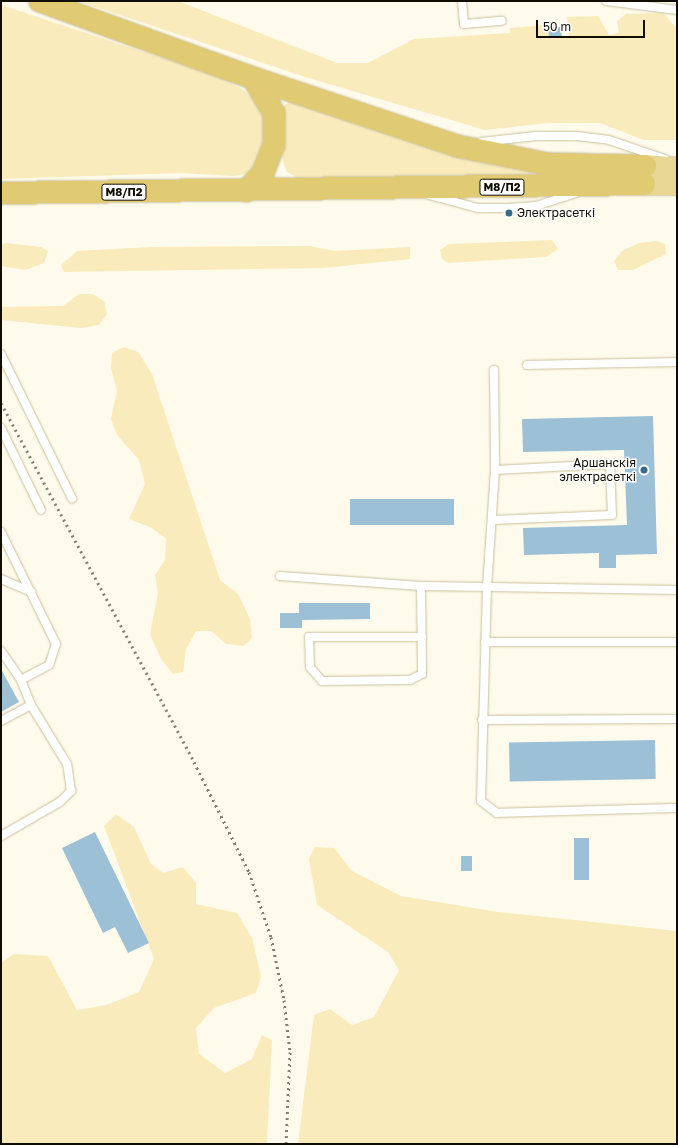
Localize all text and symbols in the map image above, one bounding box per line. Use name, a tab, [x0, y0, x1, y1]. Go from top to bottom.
scale bar	[538, 12, 647, 38]
text: 50 m	[543, 19, 571, 34]
road number: М8/П2	[479, 178, 525, 196]
road number: М8/П2	[101, 183, 147, 201]
place label: Электрасеткі	[517, 206, 595, 220]
marker: Электрасеткі	[504, 208, 514, 218]
place label: Аршанскія электрасеткі	[559, 456, 636, 484]
marker: Аршанскія электрасеткі	[639, 465, 649, 475]

